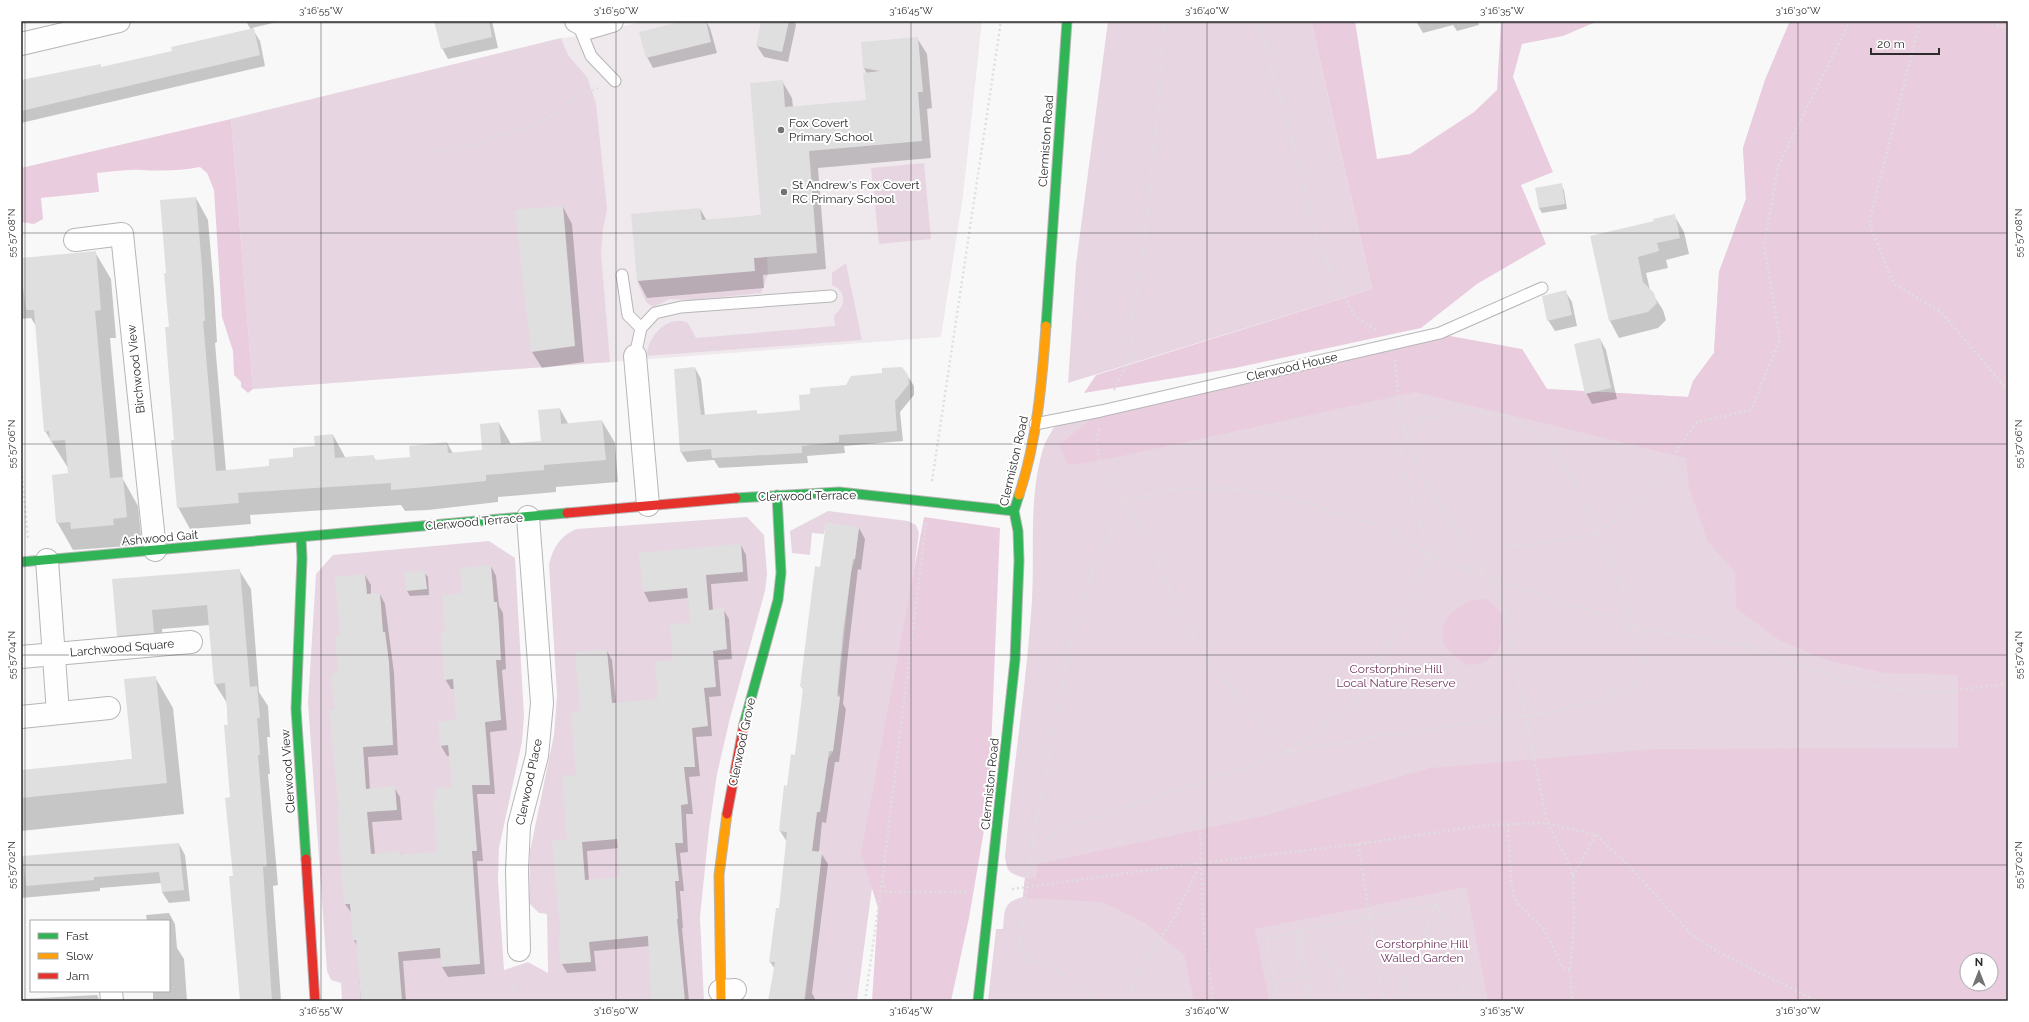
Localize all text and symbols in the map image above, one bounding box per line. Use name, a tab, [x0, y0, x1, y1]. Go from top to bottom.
text: 3°16'55"W	[299, 5, 344, 16]
text: 3°16'50"W	[594, 5, 639, 16]
text: 3°16'45"W	[889, 5, 933, 16]
text: 3°16'40"W	[1185, 5, 1230, 16]
text: 3°16'35"W	[1480, 5, 1525, 16]
text: 3°16'30"W	[1776, 5, 1821, 16]
scale bar	[1871, 30, 1939, 56]
text: 20 m	[1877, 37, 1905, 51]
street label: Clermiston Road	[1036, 95, 1056, 187]
place label: Fox Covert Primary School	[789, 116, 873, 144]
marker: Fox Covert Primary School	[776, 125, 786, 135]
place label: St Andrew's Fox Covert RC Primary School	[792, 178, 919, 206]
marker: St Andrew's Fox Covert RC Primary School	[779, 187, 789, 197]
text: 55°57'08"N	[6, 209, 17, 257]
text: 55°57'08"N	[2013, 209, 2024, 257]
street label: Birchwood View	[124, 324, 148, 414]
street label: Clerwood House	[1245, 350, 1339, 384]
street label: Clermiston Road	[997, 415, 1031, 507]
text: 55°57'06"N	[6, 420, 17, 468]
text: 55°57'06"N	[2013, 420, 2024, 468]
street label: Clerwood Terrace	[758, 488, 856, 504]
street label: Clerwood Terrace	[424, 511, 524, 533]
street label: Ashwood Gait	[121, 528, 199, 548]
text: 55°57'04"N	[6, 631, 17, 679]
text: 55°57'04"N	[2013, 631, 2024, 679]
street label: Larchwood Square	[69, 636, 175, 660]
park label: Corstorphine Hill Local Nature Reserve	[1336, 662, 1456, 690]
street label: Clerwood Grove	[726, 697, 758, 787]
street label: Clerwood View	[278, 728, 298, 813]
street label: Clermiston Road	[978, 737, 1002, 831]
street label: Clerwood Place	[513, 738, 545, 826]
text: 55°57'02"N	[6, 841, 17, 889]
text: 55°57'02"N	[2013, 841, 2024, 889]
legend	[30, 920, 170, 992]
text: Fast	[66, 929, 89, 943]
park label: Corstorphine Hill Walled Garden	[1376, 937, 1469, 965]
text: Slow	[66, 949, 93, 963]
north arrow	[1959, 952, 1999, 992]
text: N	[1975, 956, 1983, 969]
text: Jam	[66, 969, 89, 983]
text: 3°16'55"W	[299, 1005, 344, 1016]
text: 3°16'50"W	[594, 1005, 639, 1016]
text: 3°16'45"W	[889, 1005, 933, 1016]
text: 3°16'40"W	[1185, 1005, 1230, 1016]
text: 3°16'35"W	[1480, 1005, 1525, 1016]
text: 3°16'30"W	[1776, 1005, 1821, 1016]

